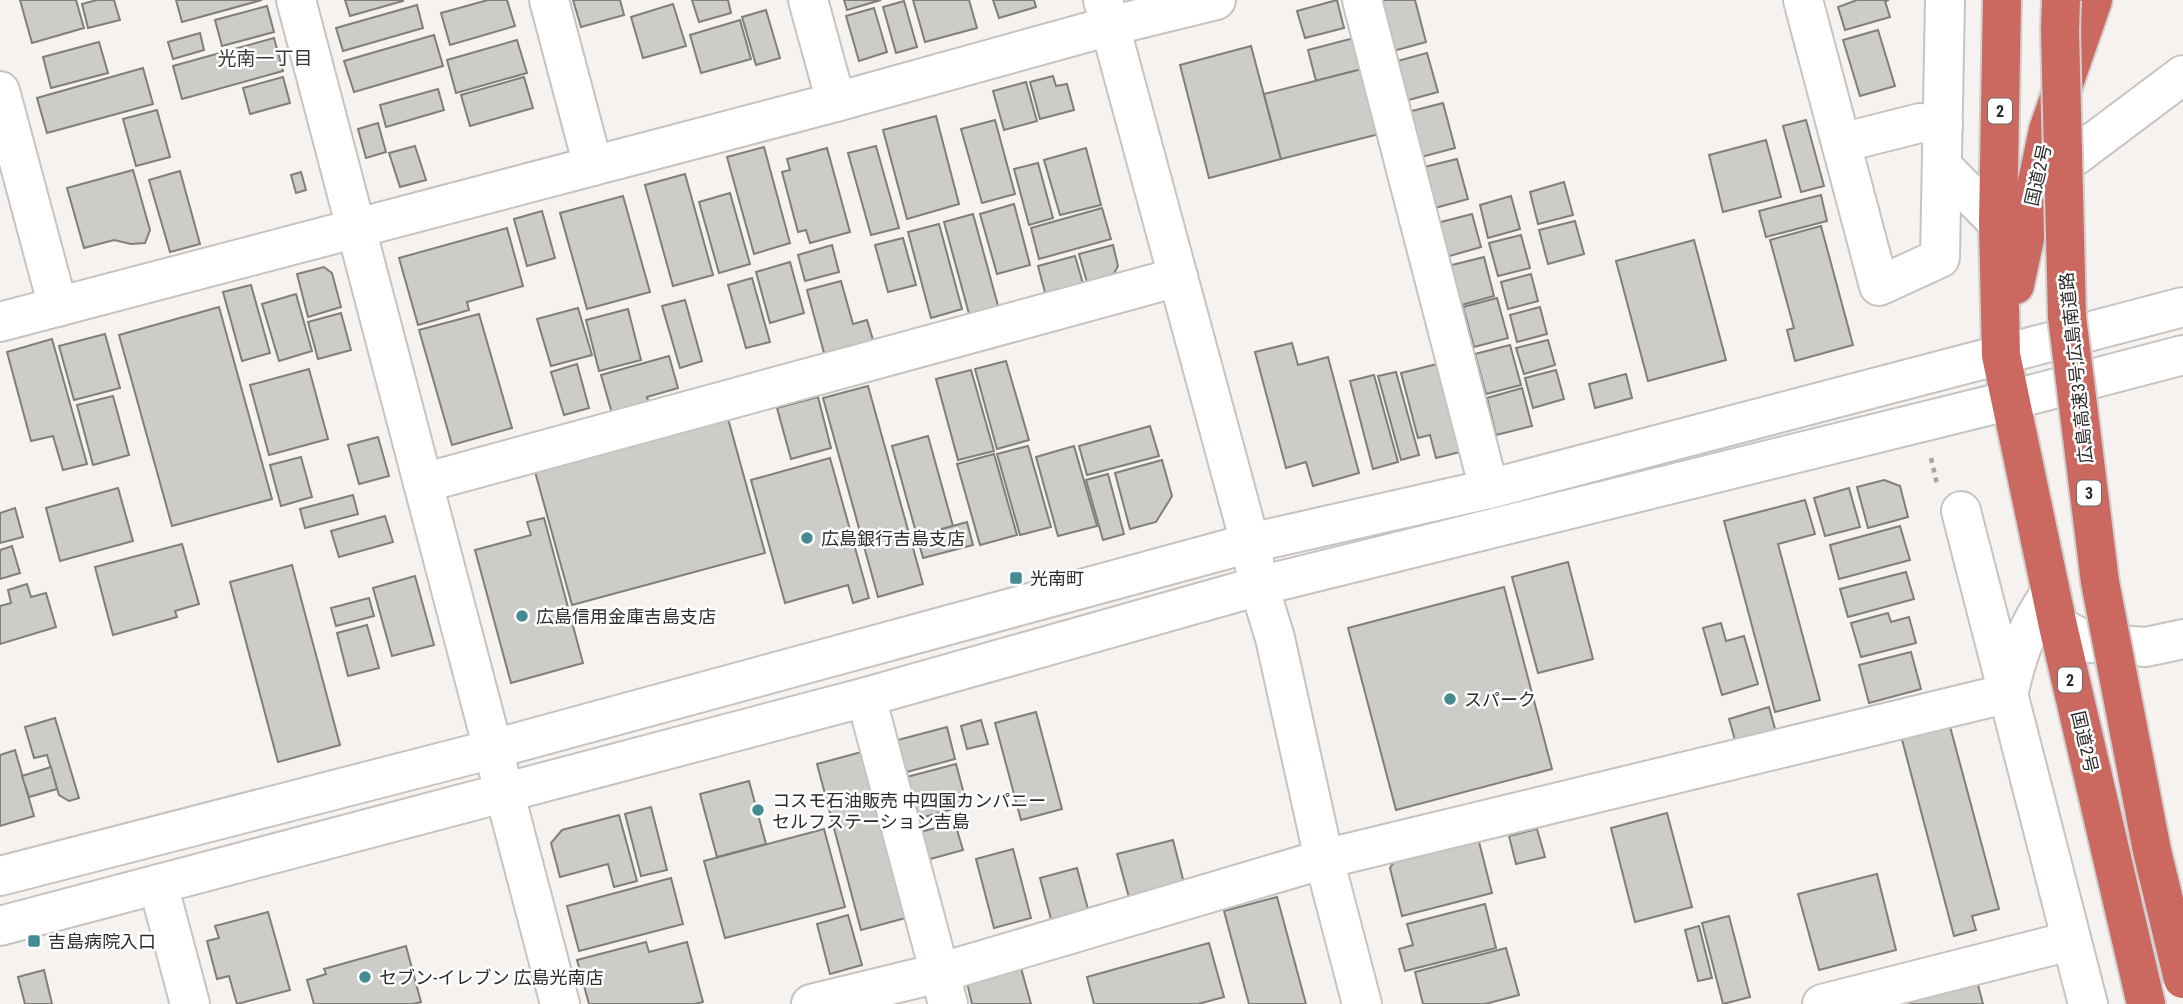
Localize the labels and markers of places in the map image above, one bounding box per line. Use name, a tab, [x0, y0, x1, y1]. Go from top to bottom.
place label: 広島銀行吉島支店	[821, 528, 965, 549]
marker: 広島銀行吉島支店	[799, 530, 815, 546]
place label: 光南町	[1030, 568, 1084, 589]
marker: 光南町	[1008, 570, 1024, 586]
place label: 広島信用金庫吉島支店	[536, 606, 716, 627]
marker: 広島信用金庫吉島支店	[514, 608, 530, 624]
place label: スパーク	[1464, 689, 1536, 710]
marker: スパーク	[1442, 691, 1458, 707]
place label: コスモ石油販売 中四国カンパニー セルフステーション吉島	[772, 790, 1046, 832]
marker: コスモ石油販売 中四国カンパニー セルフステーション吉島	[750, 802, 766, 818]
place label: 吉島病院入口	[48, 931, 156, 952]
marker: 吉島病院入口	[26, 933, 42, 949]
place label: セブン-イレブン 広島光南店	[379, 967, 604, 988]
marker: セブン-イレブン 広島光南店	[357, 969, 373, 985]

